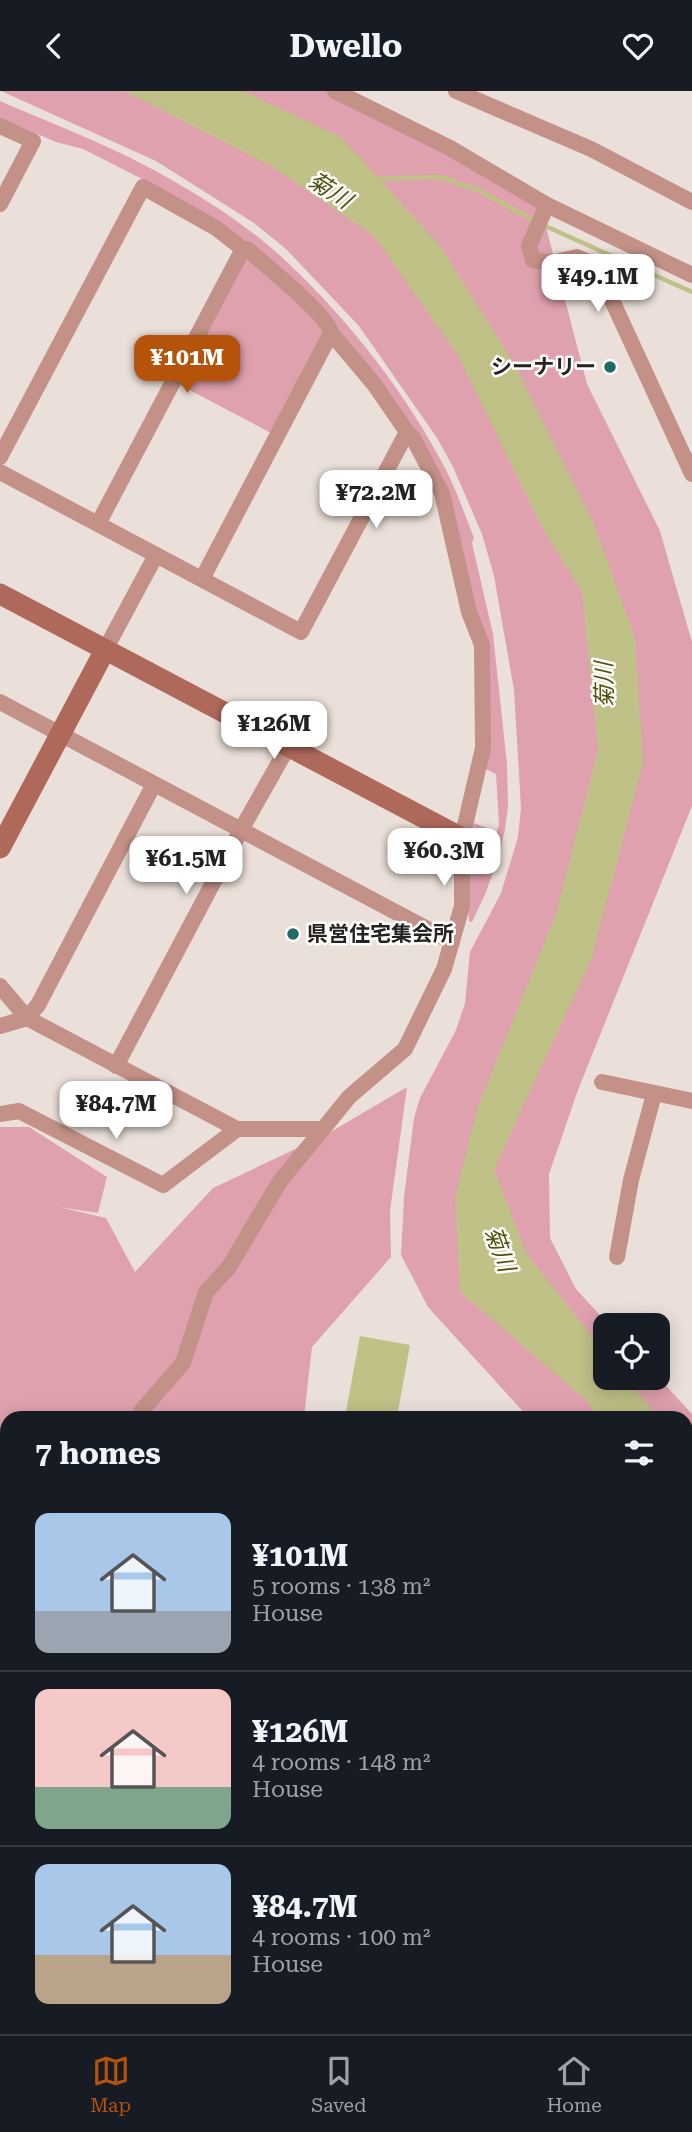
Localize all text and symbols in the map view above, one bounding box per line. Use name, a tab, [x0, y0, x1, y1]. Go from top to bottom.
icon: back	[35, 27, 73, 65]
text: Dwello	[290, 27, 402, 65]
icon: heart	[619, 27, 657, 65]
water label: 菊川	[303, 167, 359, 216]
pin: ¥49.1M	[541, 255, 655, 314]
text: ¥49.1M	[558, 263, 638, 290]
pin: ¥101M	[138, 335, 236, 395]
text: ¥101M	[150, 344, 224, 371]
place label: シーナリー	[491, 355, 596, 379]
marker: シーナリー	[602, 359, 618, 375]
pin: ¥72.2M	[319, 471, 433, 530]
text: ¥72.2M	[336, 479, 416, 506]
water label: 菊川	[591, 659, 618, 708]
pin: ¥126M	[225, 701, 323, 761]
text: ¥126M	[237, 710, 311, 737]
pin: ¥60.3M	[387, 829, 501, 888]
pin: ¥61.5M	[129, 837, 243, 896]
text: ¥60.3M	[404, 837, 484, 864]
text: ¥61.5M	[146, 845, 226, 872]
place label: 県営住宅集会所	[307, 922, 454, 946]
marker: 県営住宅集会所	[285, 926, 301, 942]
pin: ¥84.7M	[59, 1081, 173, 1141]
text: ¥84.7M	[76, 1090, 156, 1117]
water label: 菊川	[479, 1223, 521, 1278]
map controls	[593, 1313, 670, 1390]
button: locate	[593, 1313, 670, 1390]
icon: filters	[620, 1434, 658, 1472]
text: 7 homes	[35, 1436, 161, 1471]
text: ¥101M	[252, 1538, 348, 1573]
icon: home	[91, 1541, 175, 1625]
text: 5 rooms · 138 m²	[252, 1573, 430, 1600]
text: House	[252, 1600, 323, 1627]
text: ¥126M	[252, 1714, 348, 1749]
icon: home	[91, 1717, 175, 1801]
text: 4 rooms · 148 m²	[252, 1749, 430, 1776]
text: House	[252, 1776, 323, 1803]
text: ¥84.7M	[252, 1889, 358, 1924]
icon: home	[91, 1892, 175, 1976]
text: 4 rooms · 100 m²	[252, 1924, 430, 1951]
text: House	[252, 1951, 323, 1978]
tab: Map	[90, 2052, 131, 2117]
tab: Saved	[311, 2052, 366, 2117]
tab: Home	[547, 2052, 602, 2117]

